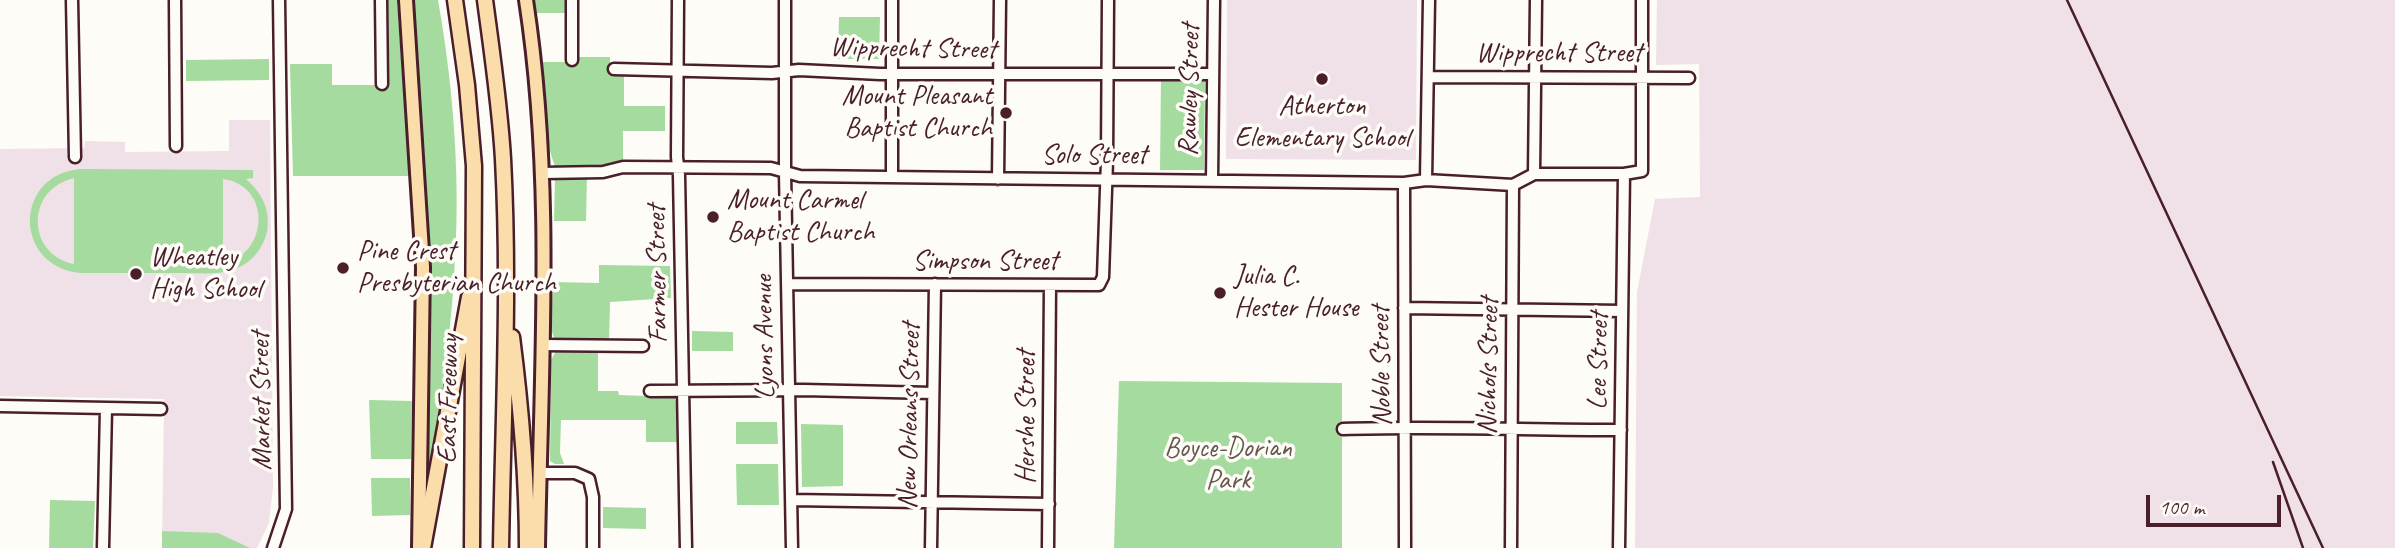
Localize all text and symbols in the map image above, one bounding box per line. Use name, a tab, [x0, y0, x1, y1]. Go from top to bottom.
street label: Rawley Street	[1172, 24, 1208, 156]
street label: Wipprecht Street	[830, 31, 996, 67]
street label: Wipprecht Street	[1476, 37, 1642, 71]
marker: Atherton Elementary School	[1314, 71, 1330, 87]
place label: Mount Pleasant Baptist Church	[842, 80, 992, 146]
place label: Atherton Elementary School	[1235, 90, 1409, 156]
marker: Mount Pleasant Baptist Church	[998, 105, 1014, 121]
street label: Solo Street	[1041, 139, 1147, 173]
place label: Mount Carmel Baptist Church	[727, 184, 875, 250]
street label: Farmer Street	[640, 205, 676, 343]
marker: Mount Carmel Baptist Church	[705, 209, 721, 225]
place label: Pine Crest Presbyterian Church	[357, 235, 556, 301]
place label: Wheatley High School	[150, 241, 261, 307]
street label: Simpson Street	[912, 245, 1058, 279]
marker: Pine Crest Presbyterian Church	[335, 260, 351, 276]
place label: Julia C. Hester House	[1234, 260, 1358, 326]
marker: Wheatley High School	[128, 266, 144, 282]
street label: Lyons Avenue	[747, 275, 783, 399]
marker: Julia C. Hester House	[1212, 285, 1228, 301]
street label: Nichols Street	[1471, 297, 1507, 435]
street label: Noble Street	[1364, 306, 1400, 426]
street label: Lee Street	[1581, 312, 1617, 410]
street label: New Orleans Street	[892, 323, 928, 509]
street label: Market Street	[244, 331, 280, 471]
street label: East Freeway	[431, 334, 467, 464]
street label: Hershe Street	[1010, 350, 1044, 484]
park label: Boyce-Dorian Park	[1164, 432, 1292, 498]
scale bar	[2150, 482, 2285, 526]
text: 100 m	[2159, 494, 2204, 520]

